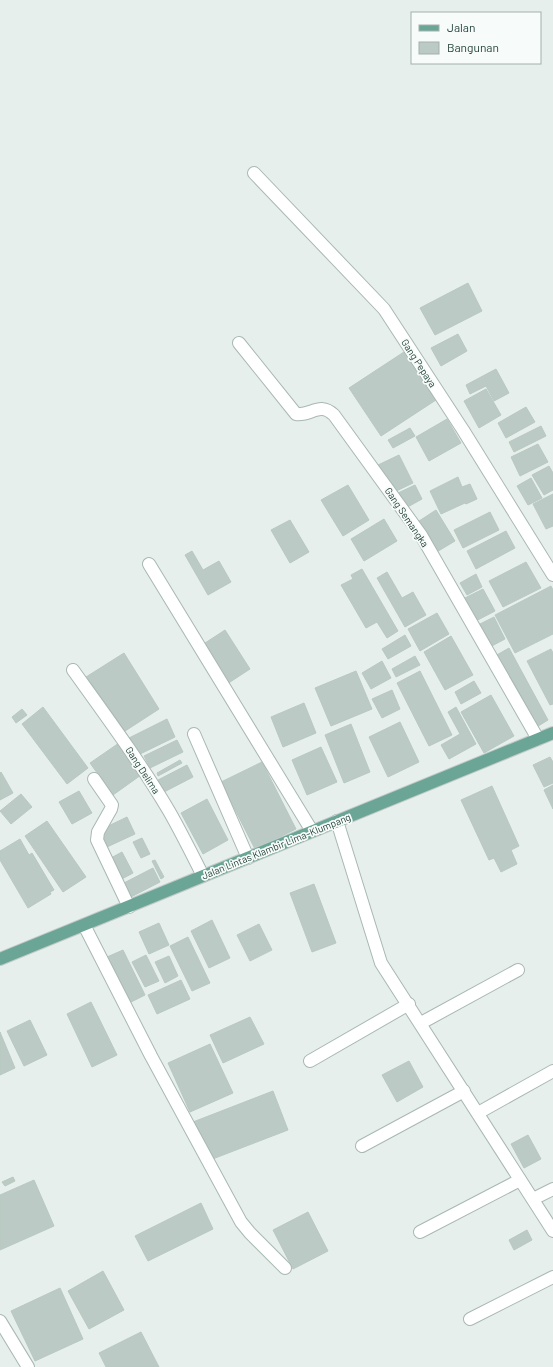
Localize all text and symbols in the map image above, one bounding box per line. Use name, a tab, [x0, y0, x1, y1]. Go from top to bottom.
legend	[411, 12, 541, 64]
text: Jalan	[447, 20, 475, 34]
text: Bangunan	[447, 40, 499, 54]
street label: Gang Pepaya	[399, 337, 439, 389]
street label: Gang Semangka	[383, 485, 431, 549]
street label: Gang Delima	[123, 744, 163, 796]
street label: Jalan Lintas Klambir Lima–Klumpang	[200, 811, 352, 881]

